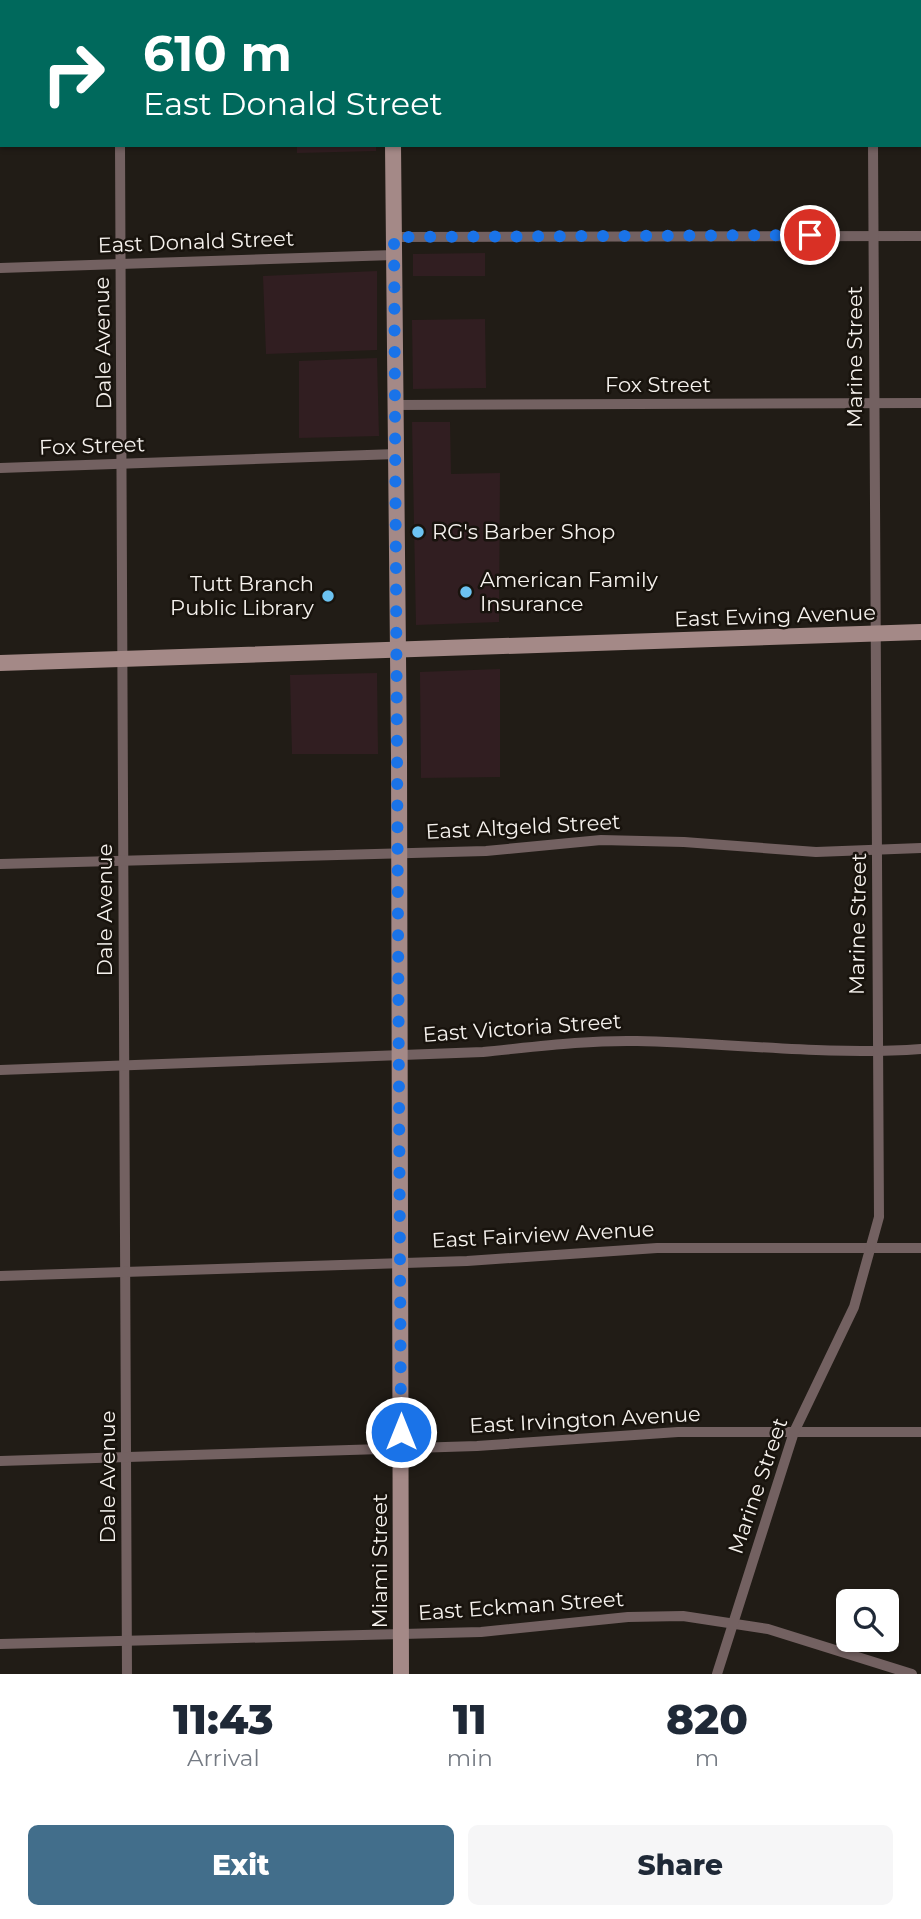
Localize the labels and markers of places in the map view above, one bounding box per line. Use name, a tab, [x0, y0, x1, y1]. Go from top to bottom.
pin	[780, 205, 840, 265]
place label: RG's Barber Shop	[432, 519, 615, 544]
marker: RG's Barber Shop	[410, 524, 426, 540]
place label: American Family Insurance	[480, 567, 659, 616]
place label: Tutt Branch Public Library	[170, 571, 315, 620]
marker: American Family Insurance	[458, 584, 474, 600]
marker: Tutt Branch Public Library	[320, 588, 336, 604]

